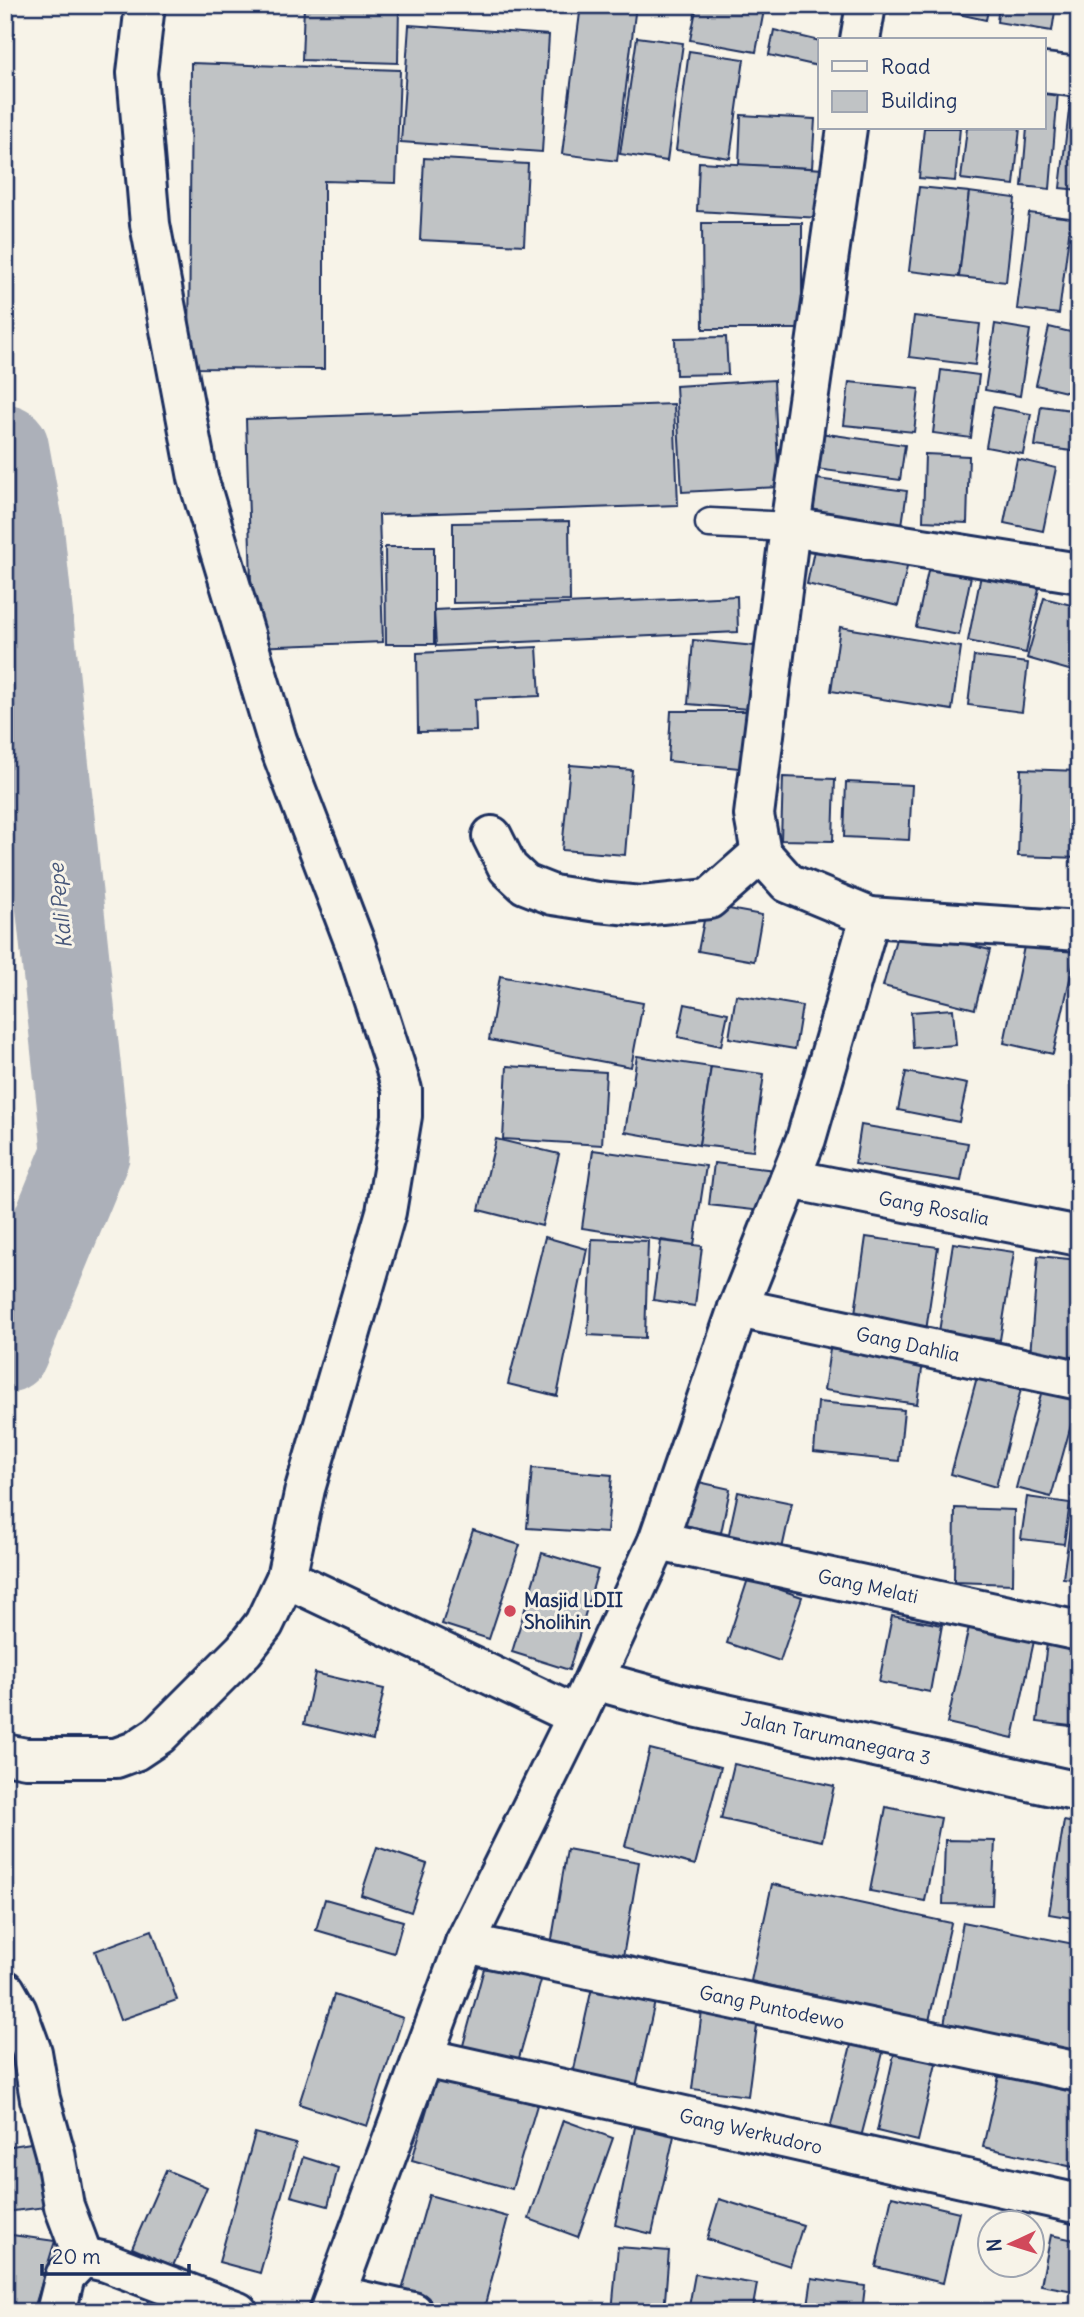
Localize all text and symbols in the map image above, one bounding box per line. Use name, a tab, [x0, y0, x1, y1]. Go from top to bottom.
legend	[818, 38, 1046, 130]
text: Road	[881, 53, 930, 80]
text: Building	[881, 87, 957, 114]
water label: Kali Pepe	[42, 860, 78, 950]
street label: Gang Rosalia	[877, 1186, 991, 1231]
street label: Gang Dahlia	[854, 1321, 962, 1367]
street label: Gang Melati	[816, 1564, 920, 1608]
place label: Masjid LDII Sholihin	[524, 1588, 623, 1634]
marker: Masjid LDII Sholihin	[502, 1603, 518, 1619]
street label: Jalan Tarumanegara 3	[739, 1706, 933, 1770]
street label: Gang Puntodewo	[697, 1980, 847, 2034]
street label: Gang Werkudoro	[677, 2103, 825, 2159]
north arrow	[976, 2208, 1046, 2278]
scale bar	[42, 2233, 189, 2277]
text: N	[982, 2238, 1006, 2253]
text: 20 m	[52, 2243, 101, 2270]

